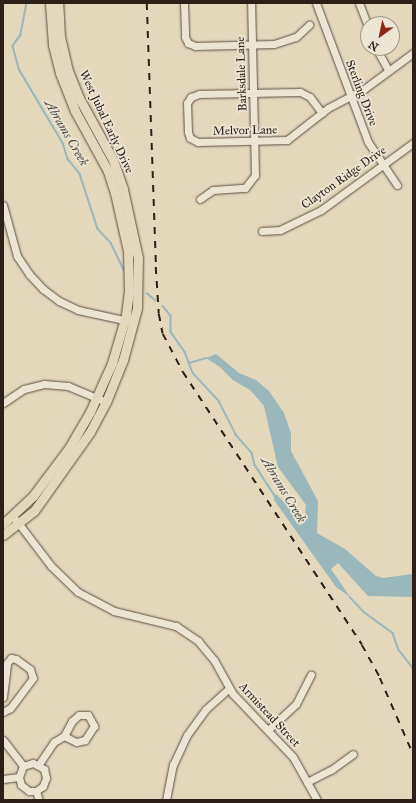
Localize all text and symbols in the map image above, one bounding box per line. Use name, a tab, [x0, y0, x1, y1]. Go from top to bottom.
north arrow	[360, 16, 400, 56]
street label: Barksdale Lane	[234, 36, 250, 112]
text: N	[366, 38, 381, 54]
street label: Sterling Drive	[342, 58, 380, 128]
street label: West Jubal Early Drive	[76, 68, 136, 176]
water label: Abrams Creek	[41, 97, 91, 169]
street label: Melvor Lane	[213, 123, 277, 139]
street label: Clayton Ridge Drive	[299, 143, 389, 213]
water label: Abrams Creek	[257, 454, 309, 526]
street label: Armistead Street	[235, 680, 303, 750]

